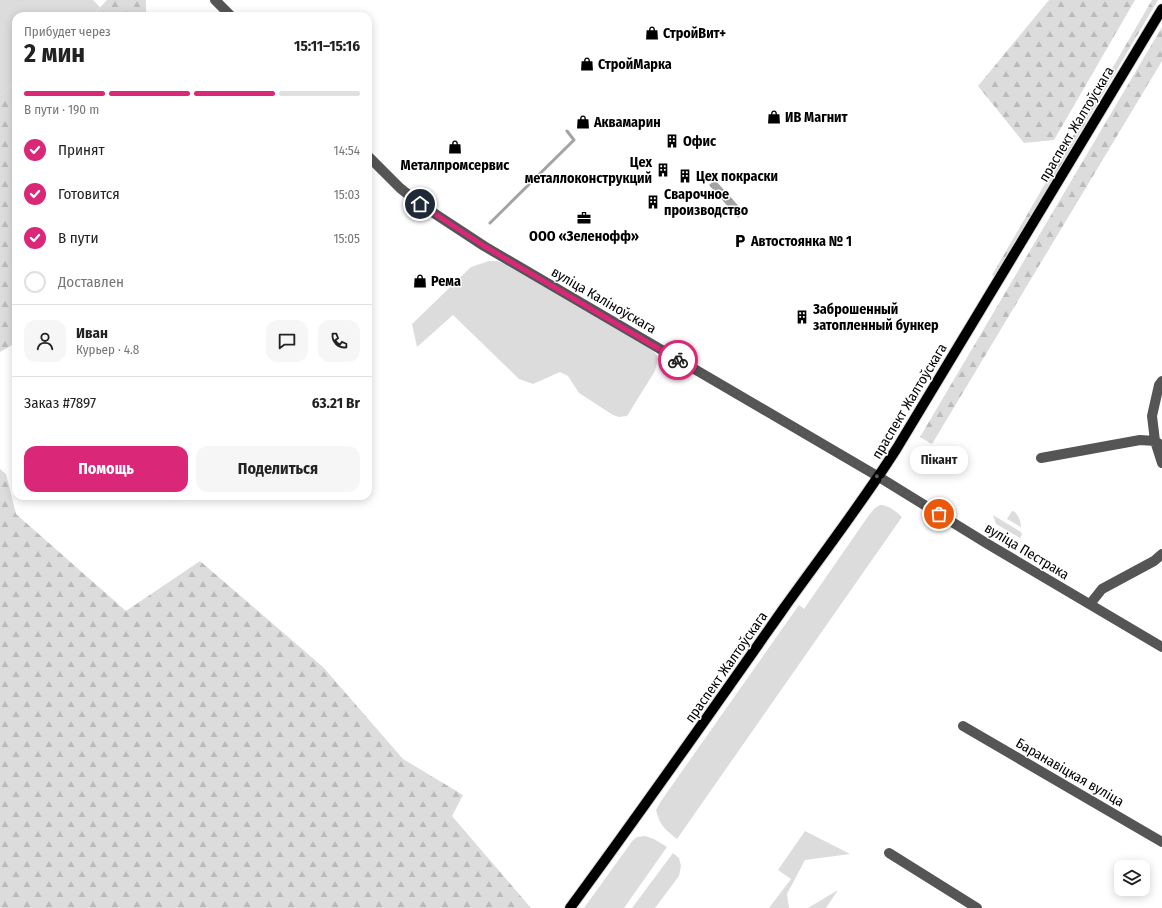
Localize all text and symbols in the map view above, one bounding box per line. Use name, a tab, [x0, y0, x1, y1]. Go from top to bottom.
text: Прибудет через	[24, 24, 111, 39]
shop icon: СтройВит+	[644, 25, 660, 41]
place label: СтройВит+	[663, 25, 726, 42]
text: 15:11–15:16	[294, 37, 360, 55]
text: 2 мин	[24, 38, 85, 69]
shop icon: СтройМарка	[579, 56, 595, 72]
place label: СтройМарка	[598, 56, 672, 73]
street label: праспект Жалтоўскага	[1035, 63, 1118, 185]
text: В пути · 190 m	[24, 102, 99, 117]
shop icon: ИВ Магнит	[766, 109, 782, 125]
place label: ИВ Магнит	[785, 109, 849, 126]
shop icon: Аквамарин	[575, 114, 591, 130]
place label: Аквамарин	[593, 114, 661, 131]
building icon: Офис	[664, 133, 680, 149]
place label: Офис	[683, 133, 717, 150]
icon: check	[24, 139, 46, 161]
shop icon: Металпромсервис	[447, 139, 463, 155]
text: Принят	[58, 141, 105, 159]
text: 14:54	[334, 143, 360, 158]
place label: Цех металлоконструкций	[525, 154, 652, 187]
place label: Металпромсервис	[401, 157, 510, 174]
building icon: Цех металлоконструкций	[655, 162, 671, 178]
building icon: Цех покраски	[677, 168, 693, 184]
place label: Цех покраски	[696, 168, 778, 185]
icon: check	[24, 183, 46, 205]
text: Готовится	[58, 185, 120, 203]
place label: Сварочное производство	[664, 186, 749, 219]
text: 15:03	[334, 187, 360, 202]
pin	[403, 187, 437, 221]
icon: home	[409, 193, 431, 215]
building icon: Сварочное производство	[645, 194, 661, 210]
office icon: ООО «Зеленофф»	[576, 210, 592, 226]
icon: check	[24, 227, 46, 249]
place label: ООО «Зеленофф»	[529, 228, 639, 245]
text: В пути	[58, 229, 99, 247]
text: 15:05	[333, 231, 360, 246]
parking icon: Автостоянка № 1	[732, 233, 748, 249]
place label: Автостоянка № 1	[750, 233, 852, 250]
street label: вуліца Каліноўскага	[548, 264, 659, 337]
text: Доставлен	[58, 273, 124, 291]
shop icon: Рема	[412, 273, 428, 289]
place label: Рема	[431, 273, 461, 290]
place label: Заброшенный затопленный бункер	[812, 301, 939, 334]
building icon: Заброшенный затопленный бункер	[794, 309, 810, 325]
button: person	[24, 320, 66, 362]
button: chat	[266, 320, 308, 362]
button: phone	[318, 320, 360, 362]
text: Иван	[76, 324, 108, 342]
courier	[658, 340, 698, 380]
street label: праспект Жалтоўскага	[868, 340, 951, 462]
text: Курьер · 4.8	[76, 342, 139, 357]
icon: bike	[667, 349, 689, 371]
text: Заказ #7897	[24, 394, 96, 412]
text: 63.21 Br	[312, 394, 360, 412]
button: Помощь	[24, 446, 188, 492]
button: Поделиться	[196, 446, 360, 492]
callout: Пікант	[910, 446, 968, 474]
text: Пікант	[921, 452, 957, 467]
pin	[922, 497, 956, 531]
icon: bag	[928, 503, 950, 525]
street label: вуліца Пестрака	[981, 520, 1072, 583]
street label: праспект Жалтоўскага	[682, 608, 771, 726]
street label: Баранавіцкая вуліца	[1013, 735, 1127, 810]
map controls	[1114, 860, 1150, 896]
button: layers	[1114, 860, 1150, 896]

